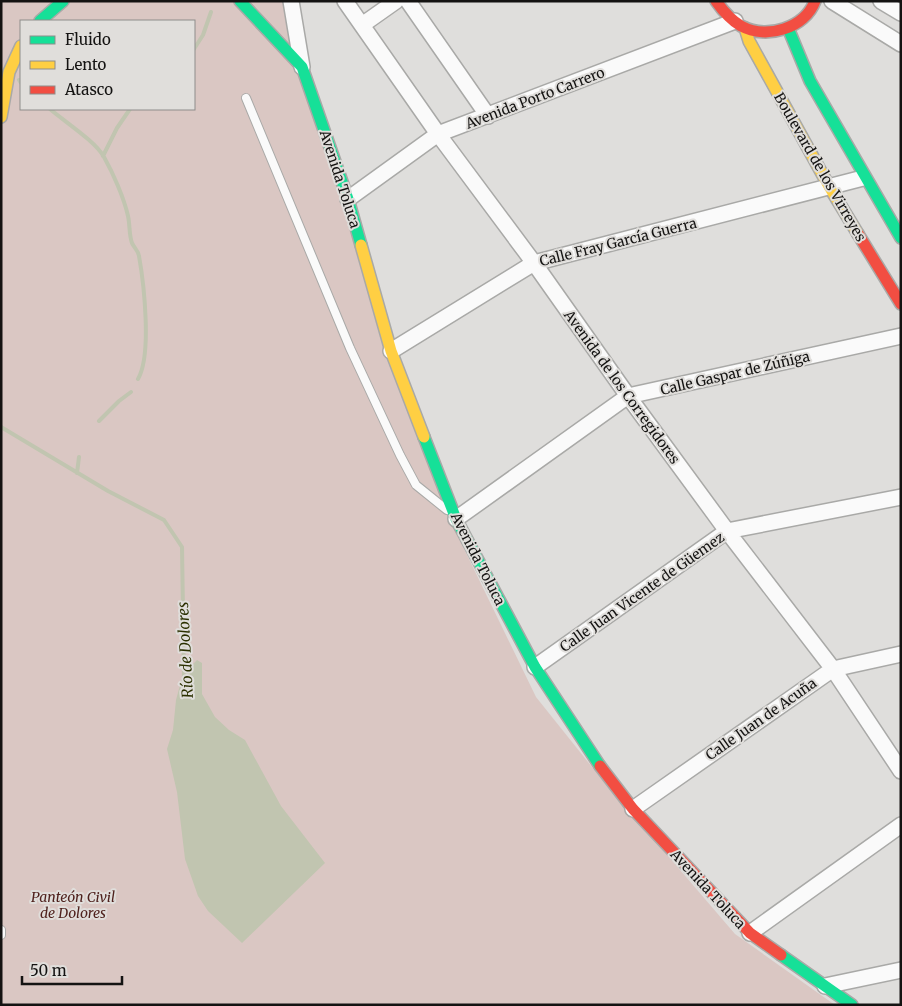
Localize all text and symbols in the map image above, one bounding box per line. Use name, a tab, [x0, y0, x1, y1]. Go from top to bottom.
legend	[20, 20, 195, 110]
text: Fluido	[65, 30, 111, 49]
text: Lento	[65, 55, 107, 74]
street label: Avenida Porto Carrero	[462, 63, 607, 133]
text: Atasco	[64, 80, 113, 99]
street label: Boulevard de los Virreyes	[770, 89, 870, 245]
street label: Avenida Toluca	[315, 127, 364, 231]
street label: Calle Fray García Guerra	[538, 214, 699, 270]
street label: Avenida de los Corregidores	[560, 306, 684, 468]
street label: Calle Gaspar de Zúñiga	[659, 347, 812, 399]
street label: Avenida Toluca	[446, 509, 509, 609]
street label: Calle Juan Vicente de Güemez	[556, 528, 728, 656]
water label: Río de Dolores	[173, 601, 197, 699]
street label: Calle Juan de Acuña	[702, 674, 820, 764]
street label: Avenida Toluca	[666, 845, 750, 933]
park label: Panteón Civil de Dolores	[31, 888, 115, 922]
scale bar	[22, 954, 122, 986]
text: 50 m	[30, 961, 67, 980]

